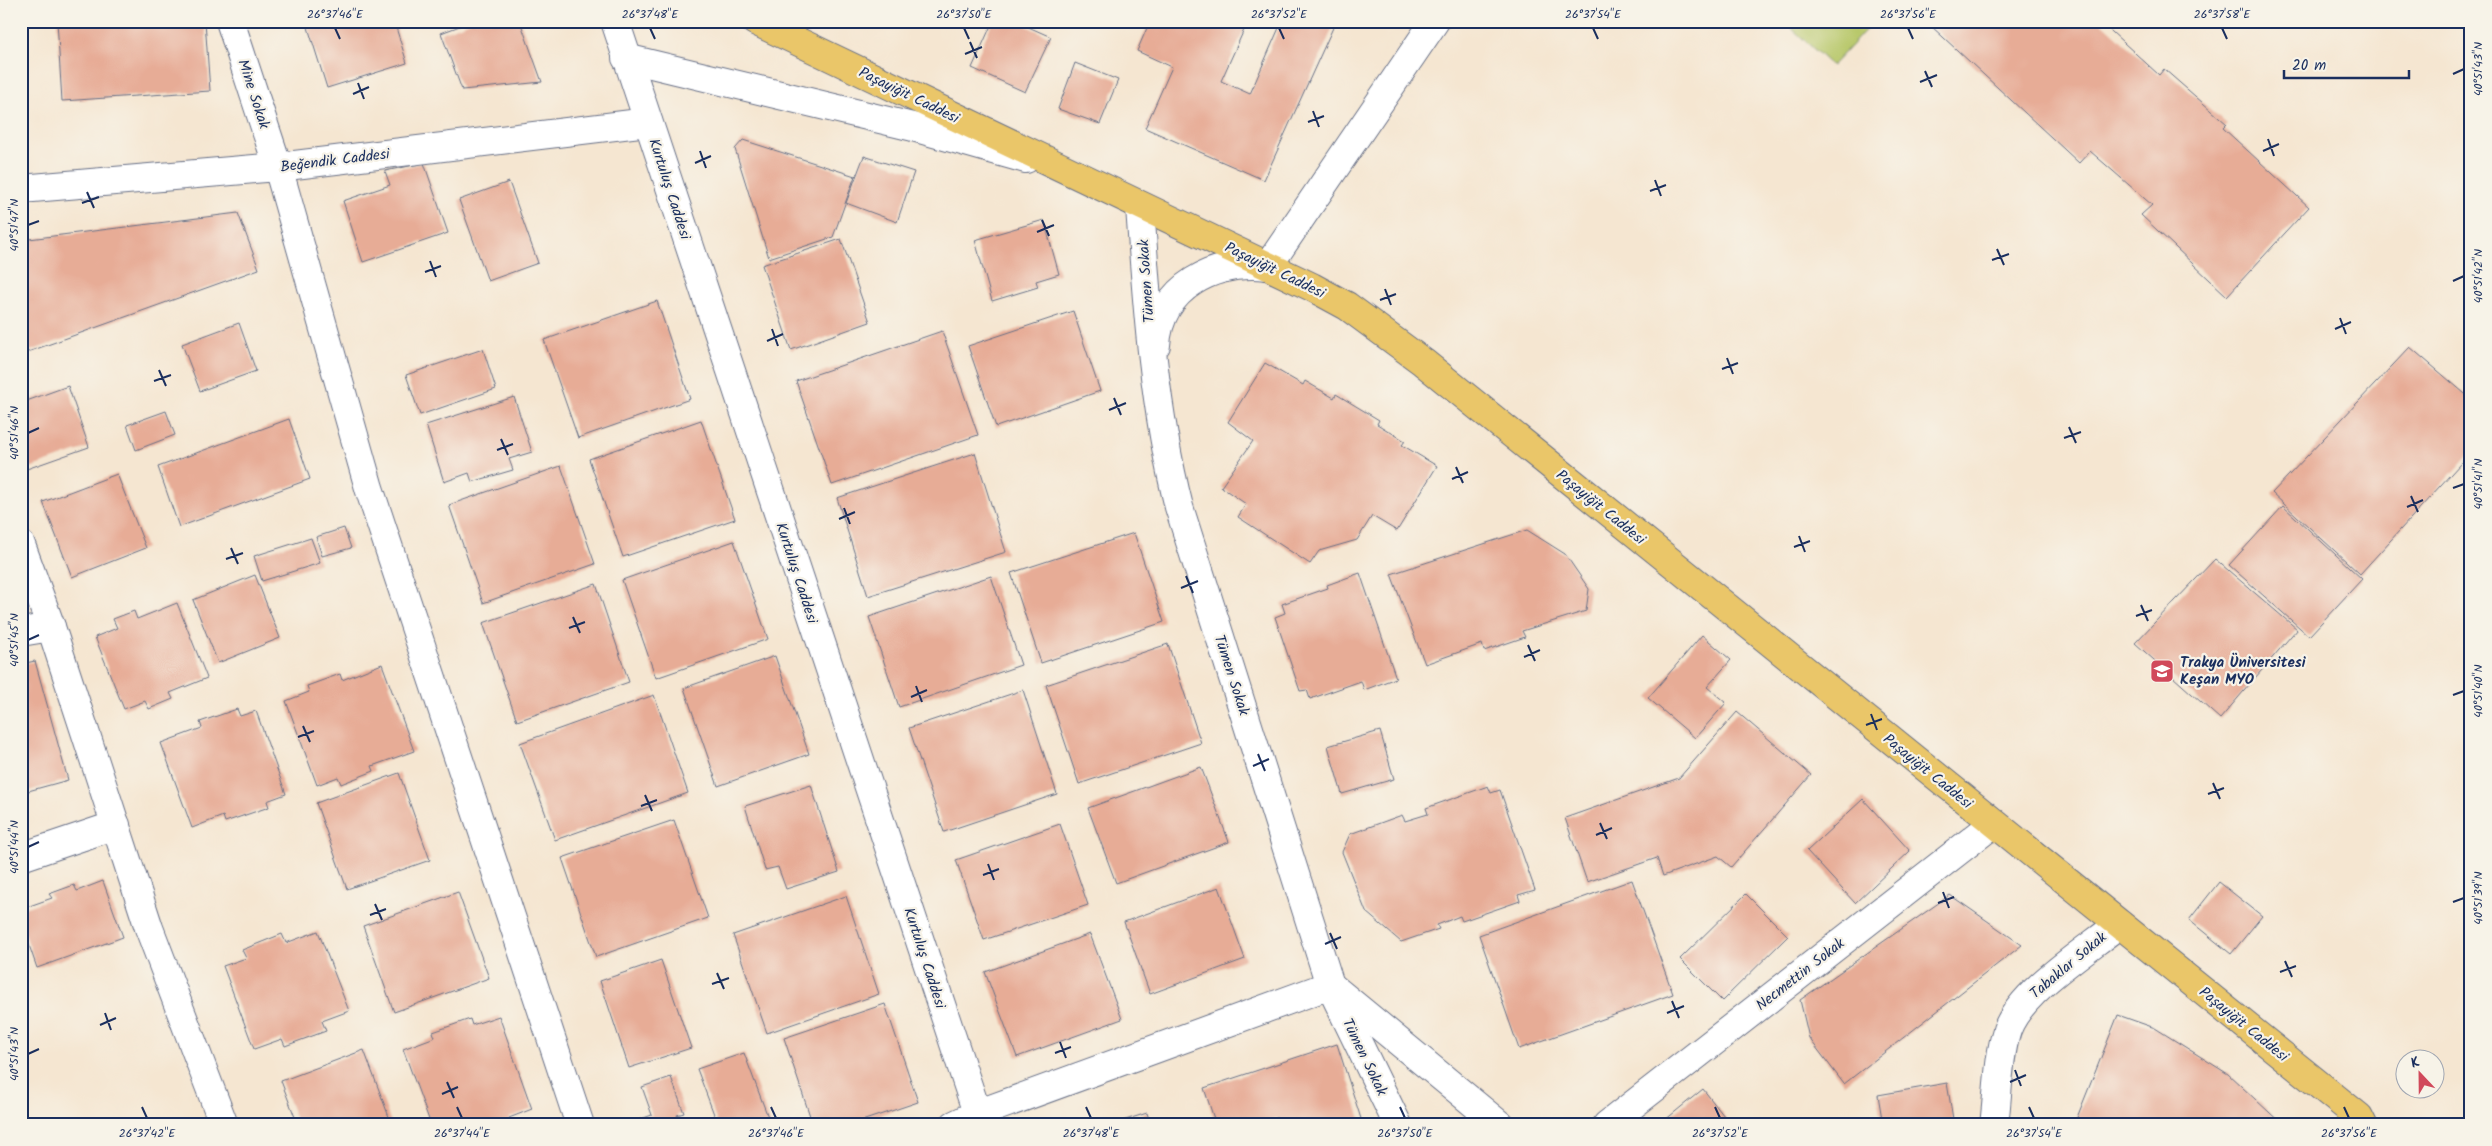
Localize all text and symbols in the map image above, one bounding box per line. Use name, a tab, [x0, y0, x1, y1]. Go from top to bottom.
text: 26°37'46"E	[307, 5, 364, 24]
text: 26°37'48"E	[622, 5, 679, 24]
text: 26°37'50"E	[936, 5, 993, 24]
text: 26°37'52"E	[1251, 5, 1308, 24]
text: 26°37'54"E	[1565, 5, 1622, 24]
text: 26°37'56"E	[1880, 5, 1937, 24]
text: 26°37'58"E	[2194, 5, 2251, 24]
text: 40°51'43"N	[2469, 42, 2488, 96]
scale bar	[2284, 48, 2410, 80]
text: 20 m	[2292, 54, 2326, 78]
street label: Mine Sokak	[231, 56, 276, 133]
street label: Paşayiğit Caddesi	[854, 61, 964, 131]
street label: Kurtuluş Caddesi	[641, 136, 697, 244]
street label: Beğendik Caddesi	[279, 142, 393, 180]
text: 40°51'47"N	[5, 199, 24, 251]
street label: Paşayiğit Caddesi	[1220, 236, 1330, 306]
street label: Tümen Sokak	[1132, 237, 1162, 324]
text: 40°51'42"N	[2469, 249, 2488, 303]
text: 40°51'46"N	[5, 406, 24, 460]
text: 40°51'41"N	[2469, 458, 2488, 510]
street label: Paşayiğit Caddesi	[1550, 464, 1652, 552]
street label: Kurtuluş Caddesi	[768, 520, 824, 628]
text: 40°51'45"N	[5, 613, 24, 667]
street label: Tümen Sokak	[1207, 632, 1256, 720]
place label: Trakya Üniversitesi Keşan MYO	[2180, 651, 2307, 692]
school or university icon: Trakya Üniversitesi Keşan MYO	[2149, 658, 2175, 684]
text: 40°51'40"N	[2469, 664, 2488, 718]
street label: Paşayiğit Caddesi	[1877, 728, 1979, 816]
text: 40°51'44"N	[5, 820, 24, 874]
text: 40°51'39"N	[2469, 871, 2488, 925]
street label: Kurtuluş Caddesi	[896, 905, 952, 1013]
street label: Tabaklar Sokak	[2025, 926, 2113, 1005]
street label: Necmettin Sokak	[1751, 932, 1851, 1017]
street label: Paşayiğit Caddesi	[2193, 981, 2295, 1069]
street label: Tümen Sokak	[1335, 1015, 1394, 1101]
text: 40°51'43"N	[5, 1027, 24, 1081]
north arrow	[2394, 1048, 2444, 1098]
text: K	[2407, 1051, 2424, 1075]
text: 26°37'42"E	[119, 1124, 176, 1143]
text: 26°37'44"E	[434, 1124, 491, 1143]
text: 26°37'46"E	[748, 1124, 805, 1143]
text: 26°37'48"E	[1063, 1124, 1120, 1143]
text: 26°37'50"E	[1377, 1124, 1434, 1143]
text: 26°37'52"E	[1692, 1124, 1749, 1143]
text: 26°37'54"E	[2006, 1124, 2063, 1143]
text: 26°37'56"E	[2321, 1124, 2378, 1143]

